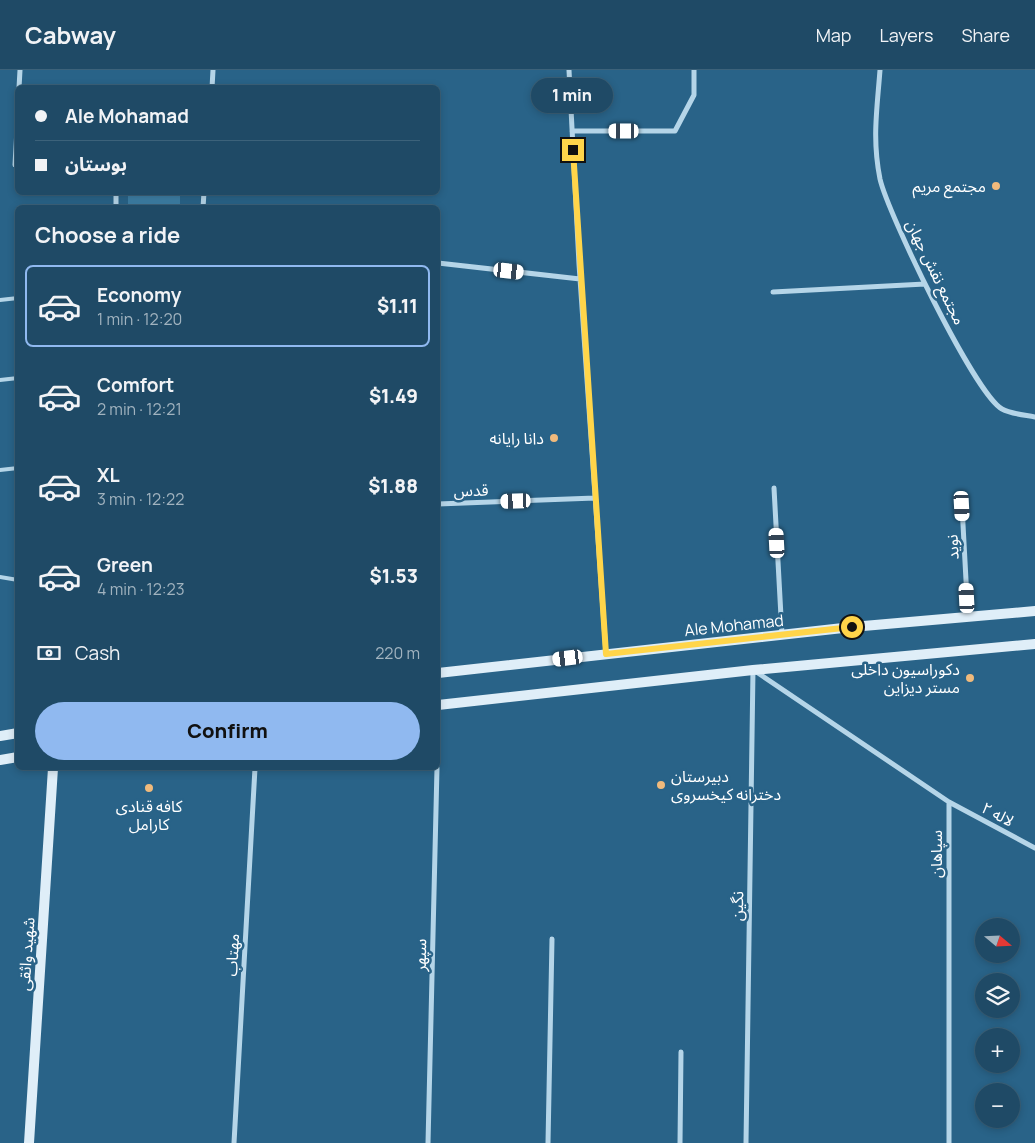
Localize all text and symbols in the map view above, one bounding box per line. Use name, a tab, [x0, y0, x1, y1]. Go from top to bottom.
text: Cabway	[25, 18, 116, 51]
text: Map	[816, 23, 851, 47]
text: Layers	[879, 23, 933, 47]
text: Share	[961, 23, 1010, 47]
callout: 1 min	[532, 78, 614, 112]
text: 1 min	[552, 84, 592, 106]
text: Ale Mohamad	[65, 103, 189, 129]
car	[609, 124, 639, 139]
route end	[562, 139, 584, 161]
text: بوستان	[65, 151, 127, 177]
place label: مجتمع مریم	[912, 175, 986, 199]
marker: مجتمع مریم	[990, 180, 1002, 192]
street label: مجتمع نقش جهان	[899, 216, 971, 329]
text: Choose a ride	[35, 220, 180, 250]
car	[493, 262, 524, 280]
text: Economy	[97, 282, 181, 308]
icon: car	[37, 284, 82, 329]
text: $1.11	[377, 293, 418, 319]
text: 1 min · 12:20	[97, 308, 182, 330]
text: Comfort	[97, 372, 174, 398]
icon: car	[37, 374, 82, 419]
text: $1.49	[369, 383, 418, 409]
text: 2 min · 12:21	[97, 398, 182, 420]
place label: دانا رایانه	[490, 427, 544, 449]
marker: دانا رایانه	[548, 432, 560, 444]
text: XL	[97, 462, 120, 488]
icon: car	[37, 464, 82, 509]
text: $1.88	[368, 473, 418, 499]
street label: قدس	[453, 478, 489, 502]
text: 3 min · 12:22	[97, 488, 184, 510]
car	[953, 491, 970, 521]
car	[500, 493, 531, 509]
car	[768, 528, 785, 558]
street label: نوید	[940, 534, 964, 560]
text: Green	[97, 552, 153, 578]
icon: car	[37, 554, 82, 599]
text: $1.53	[369, 563, 418, 589]
text: 4 min · 12:23	[97, 578, 185, 600]
car	[958, 583, 975, 613]
street label: Ale Mohamad	[683, 609, 785, 641]
route start	[841, 616, 863, 638]
icon: cash	[35, 639, 63, 667]
text: Cash	[75, 640, 120, 666]
text: 220 m	[375, 642, 420, 664]
car	[552, 649, 583, 667]
place label: دکوراسیون داخلی مستر دیزاین	[851, 658, 960, 698]
marker: دکوراسیون داخلی مستر دیزاین	[964, 672, 976, 684]
button: Confirm	[35, 702, 420, 760]
place label: دبیرستان دخترانه کیخسروی	[671, 765, 781, 805]
marker: دبیرستان دخترانه کیخسروی	[655, 779, 667, 791]
marker: کافه قنادی کارامل	[143, 782, 155, 794]
place label: کافه قنادی کارامل	[116, 795, 183, 835]
street label: لاله ۲	[978, 796, 1018, 832]
street label: سپاهان	[925, 830, 947, 878]
street label: نگین	[726, 891, 748, 921]
street label: شهید واثقی	[12, 916, 40, 992]
north arrow	[975, 918, 1020, 962]
map controls	[975, 918, 1020, 1128]
street label: مهتاب	[220, 933, 244, 977]
street label: سپهر	[409, 938, 431, 973]
button: layers	[975, 973, 1020, 1018]
button: +	[975, 1028, 1020, 1073]
button: −	[975, 1083, 1020, 1128]

